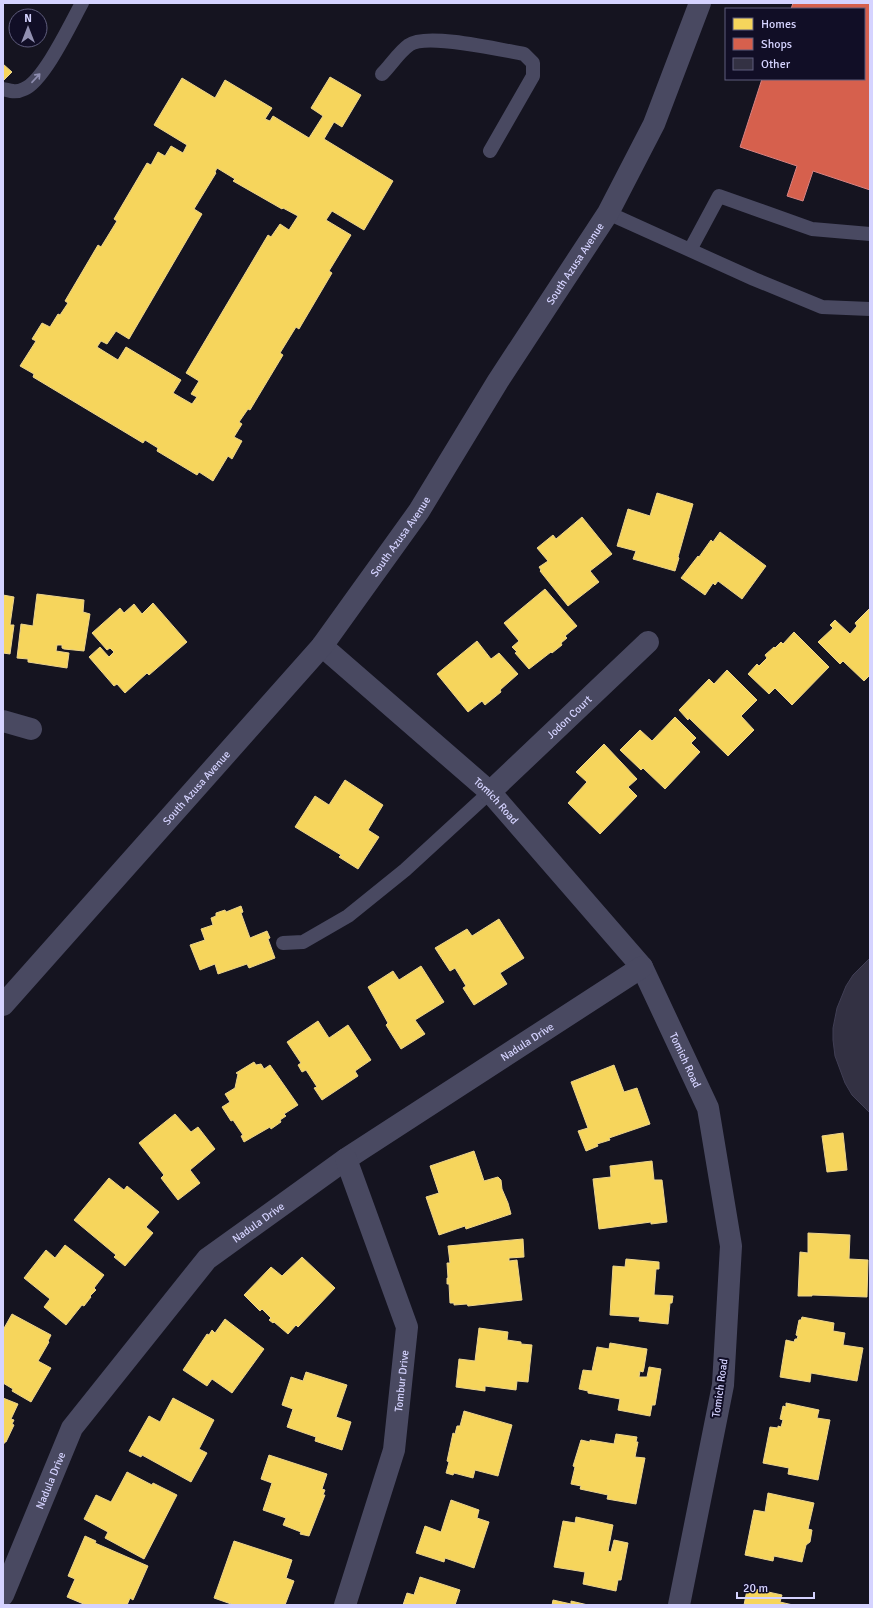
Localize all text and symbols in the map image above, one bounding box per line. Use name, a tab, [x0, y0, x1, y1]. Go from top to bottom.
north arrow	[8, 8, 48, 48]
legend	[725, 8, 865, 80]
text: N	[24, 12, 32, 25]
text: Homes	[761, 17, 796, 32]
text: Shops	[761, 37, 792, 52]
text: Other	[761, 57, 791, 72]
one-way arrow	[32, 73, 41, 83]
street label: South Azusa Avenue	[543, 220, 606, 307]
street label: South Azusa Avenue	[368, 494, 433, 579]
street label: Jodon Court	[544, 692, 594, 741]
street label: South Azusa Avenue	[160, 748, 233, 827]
street label: Tomich Road	[471, 775, 521, 827]
street label: Nadula Drive	[498, 1020, 556, 1064]
street label: Tomich Road	[667, 1030, 704, 1090]
street label: Nadula Drive	[230, 1199, 287, 1245]
street label: Tombur Drive	[392, 1349, 411, 1412]
street label: Tomich Road	[709, 1358, 731, 1418]
street label: Nadula Drive	[33, 1450, 68, 1511]
scale bar	[737, 1574, 814, 1600]
text: 20 m	[743, 1581, 768, 1596]

